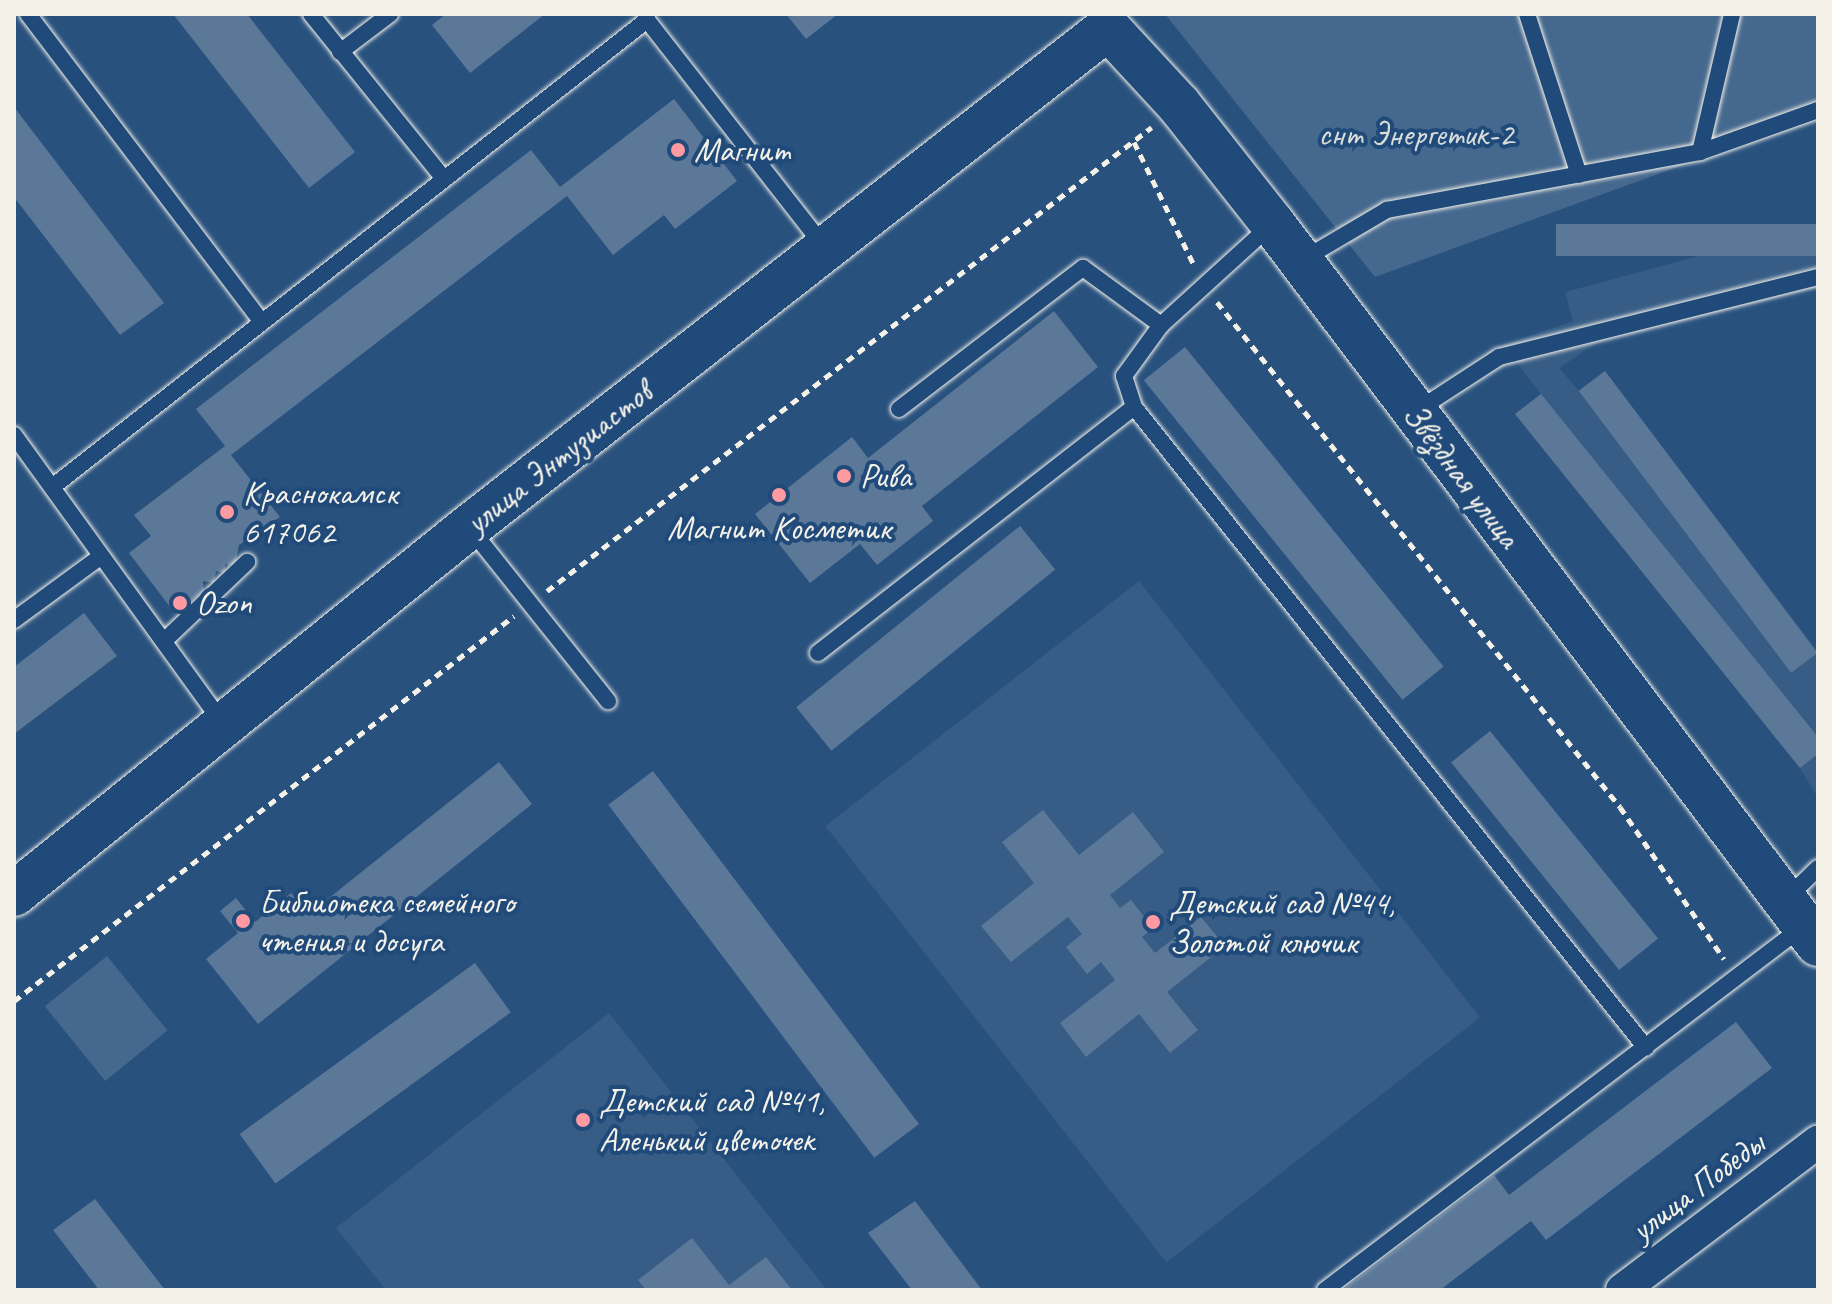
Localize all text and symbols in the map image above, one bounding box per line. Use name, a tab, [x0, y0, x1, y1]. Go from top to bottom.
park label: снт Энергетик-2	[1318, 114, 1514, 154]
place label: Магнит	[694, 130, 791, 170]
marker: Магнит	[669, 141, 687, 159]
street label: улица Энтузиастов	[455, 370, 661, 544]
street label: Звёздная улица	[1394, 394, 1530, 556]
place label: Рива	[860, 456, 911, 496]
marker: Рива	[835, 467, 853, 485]
place label: Краснокамск 617062	[243, 472, 397, 552]
marker: Магнит Косметик	[770, 486, 788, 504]
marker: Краснокамск 617062	[218, 503, 236, 521]
place label: Магнит Косметик	[670, 508, 888, 548]
place label: Ozon	[196, 583, 252, 623]
marker: Ozon	[171, 594, 189, 612]
place label: Библиотека семейного чтения и досуга	[259, 881, 517, 960]
place label: Детский сад №44, Золотой ключик	[1169, 882, 1395, 962]
marker: Библиотека семейного чтения и досуга	[234, 912, 252, 930]
marker: Детский сад №44, Золотой ключик	[1144, 913, 1162, 931]
place label: Детский сад №41, Аленький цветочек	[599, 1080, 825, 1160]
marker: Детский сад №41, Аленький цветочек	[574, 1111, 592, 1129]
street label: улица Победы	[1622, 1123, 1772, 1249]

